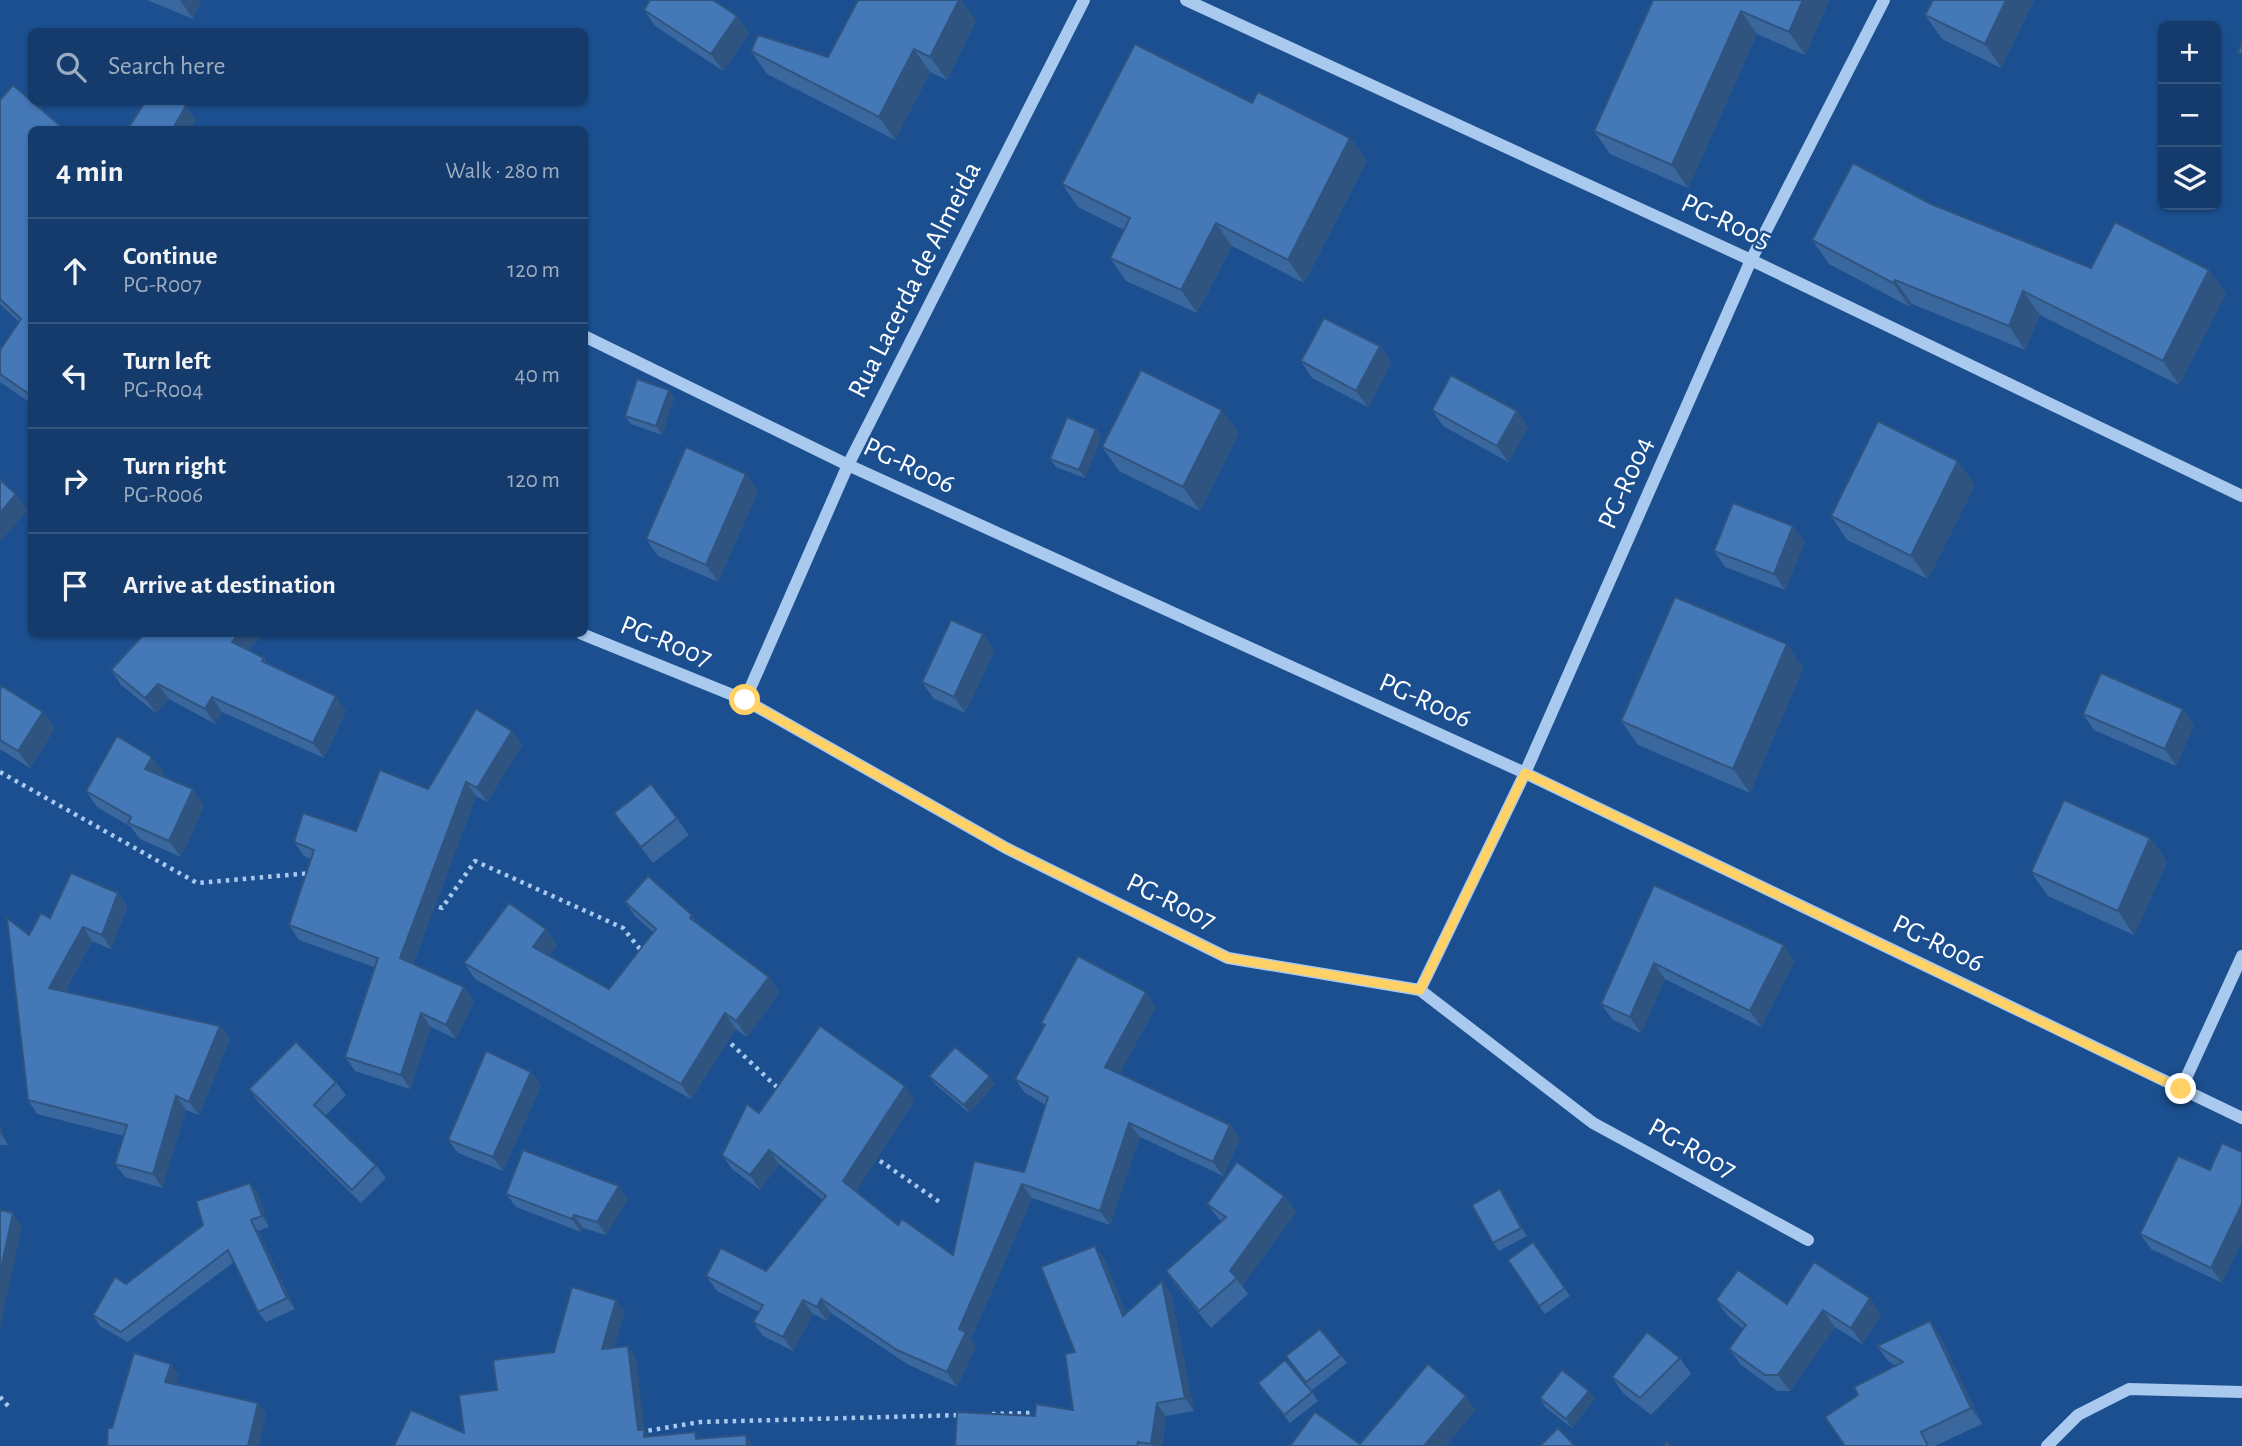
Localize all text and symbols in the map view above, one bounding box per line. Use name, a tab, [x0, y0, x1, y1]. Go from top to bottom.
map controls	[2158, 21, 2221, 210]
button: +	[2158, 21, 2221, 84]
search box	[28, 28, 588, 105]
icon: search	[52, 48, 90, 86]
text: Search here	[108, 53, 226, 79]
button: −	[2158, 84, 2221, 147]
button: layers	[2158, 147, 2221, 210]
text: 4 min	[56, 157, 124, 187]
street label: Rua Lacerda de Almeida	[843, 157, 987, 403]
text: Walk · 280 m	[445, 160, 560, 183]
street label: PG-R005	[1677, 189, 1775, 255]
text: Continue	[123, 243, 218, 269]
icon: ahead	[56, 252, 94, 290]
text: 120 m	[507, 259, 560, 282]
text: PG-R007	[123, 274, 202, 297]
text: Turn left	[123, 348, 211, 374]
icon: left	[56, 357, 94, 395]
text: 40 m	[515, 364, 560, 387]
text: PG-R004	[123, 379, 203, 402]
street label: PG-R006	[859, 433, 959, 499]
street label: PG-R004	[1593, 433, 1659, 533]
text: Turn right	[123, 453, 226, 479]
icon: right	[56, 462, 94, 500]
text: 120 m	[507, 469, 560, 492]
text: PG-R006	[123, 484, 203, 507]
icon: arrive	[56, 567, 94, 605]
text: Arrive at destination	[123, 572, 336, 598]
street label: PG-R007	[616, 611, 716, 673]
street label: PG-R006	[1375, 668, 1475, 734]
route start	[729, 684, 760, 715]
street label: PG-R007	[1122, 868, 1220, 936]
street label: PG-R006	[1888, 910, 1988, 978]
route end	[2165, 1073, 2196, 1104]
street label: PG-R007	[1643, 1114, 1741, 1184]

